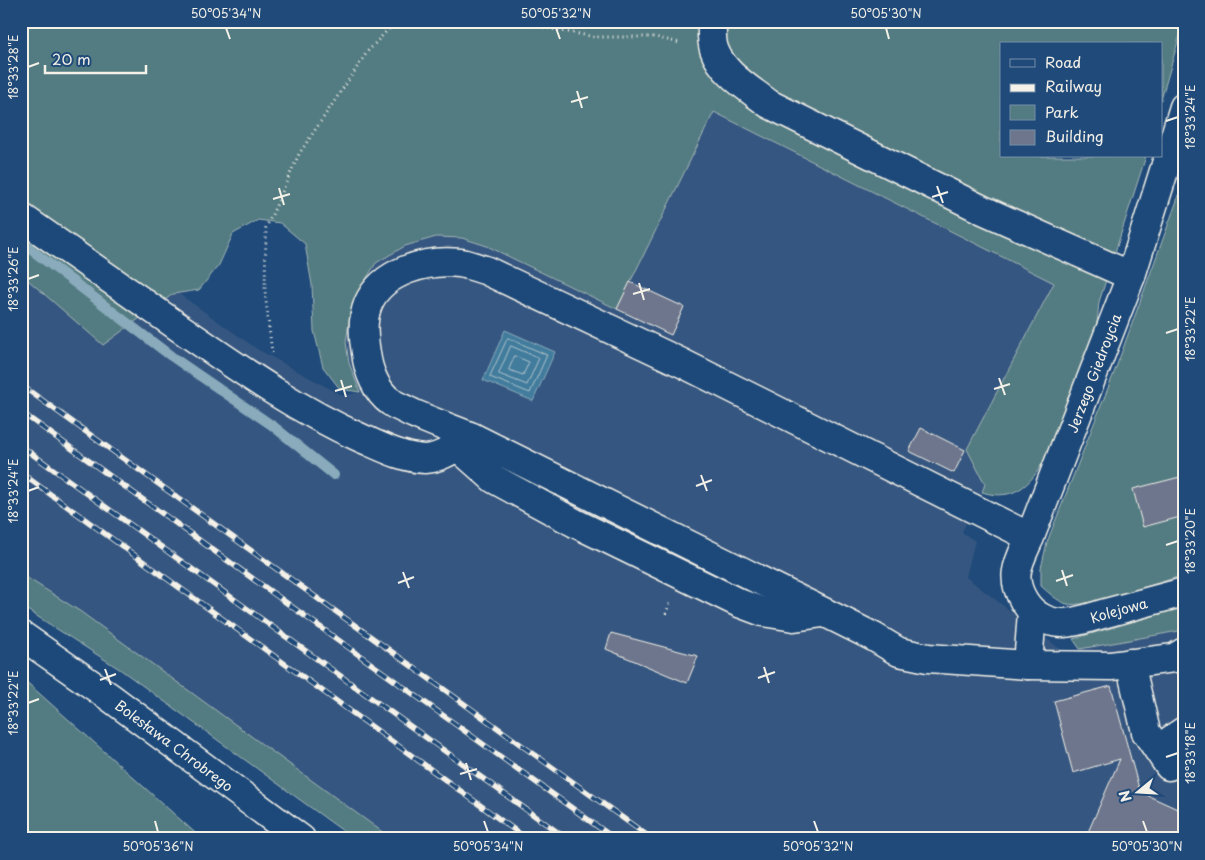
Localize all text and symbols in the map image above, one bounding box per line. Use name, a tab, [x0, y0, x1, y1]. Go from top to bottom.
text: 50°05'34"N	[191, 4, 261, 22]
text: 50°05'32"N	[521, 4, 591, 22]
text: 50°05'30"N	[850, 4, 922, 22]
text: 18°33'28"E	[4, 34, 22, 100]
scale bar	[45, 42, 146, 74]
legend	[1000, 42, 1162, 158]
text: 20 m	[52, 47, 91, 70]
text: Road	[1045, 50, 1081, 73]
text: Railway	[1045, 74, 1102, 97]
text: 18°33'24"E	[1181, 85, 1199, 149]
text: Park	[1045, 100, 1079, 123]
text: Building	[1045, 124, 1104, 147]
text: 18°33'26"E	[4, 246, 22, 312]
text: 18°33'22"E	[1181, 297, 1199, 361]
street label: Jerzego Giedroycia	[1062, 310, 1127, 436]
text: 18°33'24"E	[4, 459, 22, 523]
text: 18°33'20"E	[1181, 508, 1199, 574]
street label: Kolejowa	[1087, 592, 1150, 628]
text: 18°33'22"E	[4, 671, 22, 735]
street label: Bolesława Chrobrego	[111, 694, 238, 796]
text: 18°33'18"E	[1181, 722, 1199, 784]
north arrow	[1112, 768, 1162, 818]
text: N	[1113, 788, 1137, 805]
text: 50°05'36"N	[122, 837, 194, 855]
text: 50°05'34"N	[453, 837, 523, 855]
text: 50°05'32"N	[783, 837, 853, 855]
text: 50°05'30"N	[1111, 837, 1183, 855]

